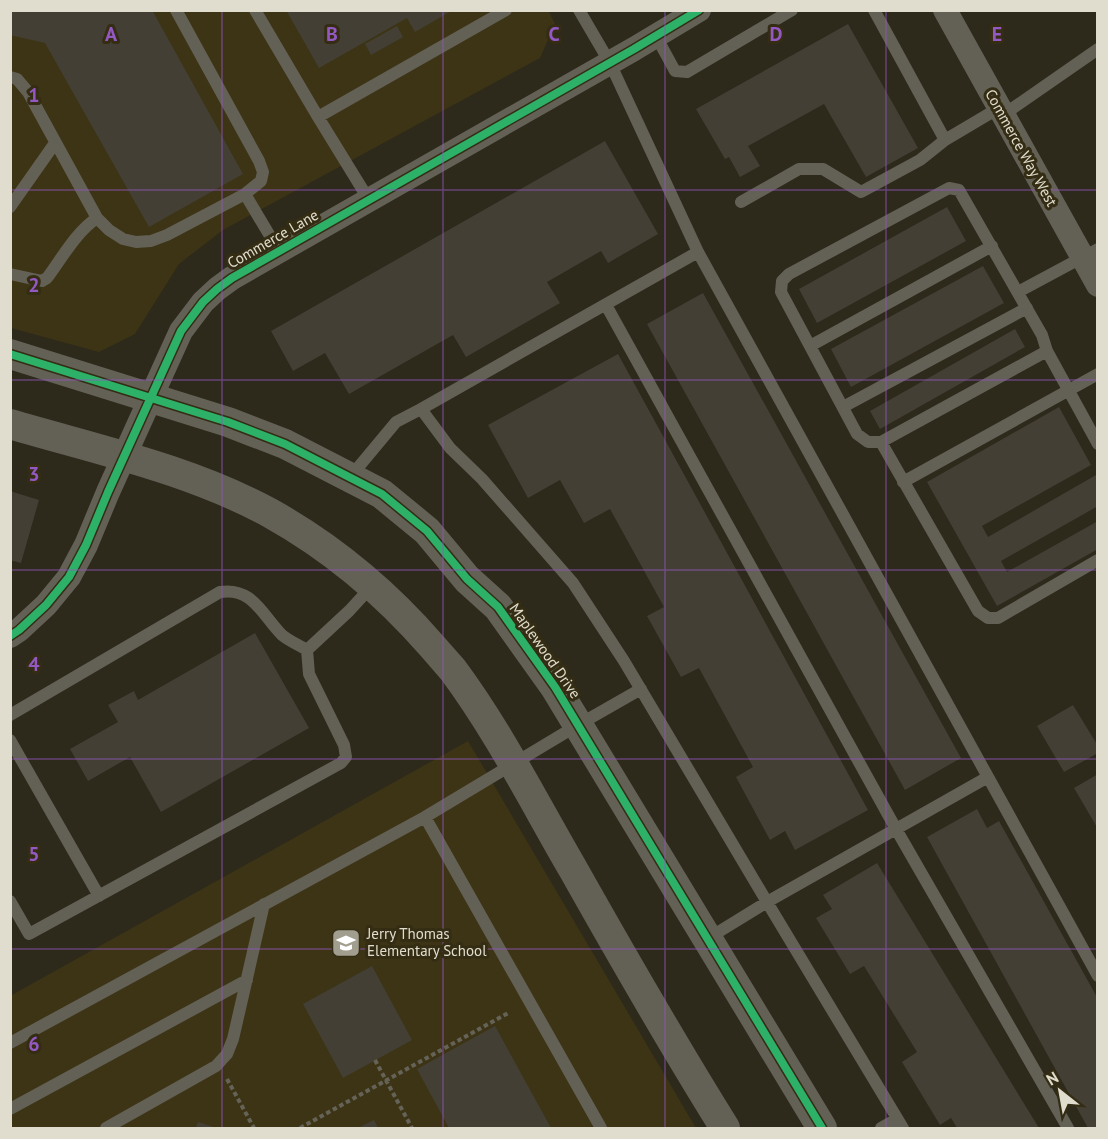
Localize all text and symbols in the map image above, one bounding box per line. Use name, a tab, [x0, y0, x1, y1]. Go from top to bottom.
text: A	[105, 21, 118, 47]
text: B	[326, 21, 338, 47]
text: C	[548, 21, 560, 47]
text: D	[770, 21, 783, 47]
text: E	[992, 21, 1002, 47]
text: 1	[28, 82, 40, 108]
street label: Commerce Way West	[981, 86, 1062, 210]
street label: Commerce Lane	[224, 205, 322, 272]
text: 2	[28, 272, 40, 298]
text: 3	[28, 461, 40, 487]
street label: Maplewood Drive	[506, 599, 585, 702]
text: 4	[28, 651, 40, 677]
text: 5	[28, 841, 40, 867]
place label: Jerry Thomas Elementary School	[366, 924, 487, 960]
school or university icon: Jerry Thomas Elementary School	[330, 927, 362, 959]
text: 6	[28, 1031, 40, 1057]
north arrow	[1030, 1061, 1090, 1121]
text: N	[1043, 1067, 1062, 1089]

